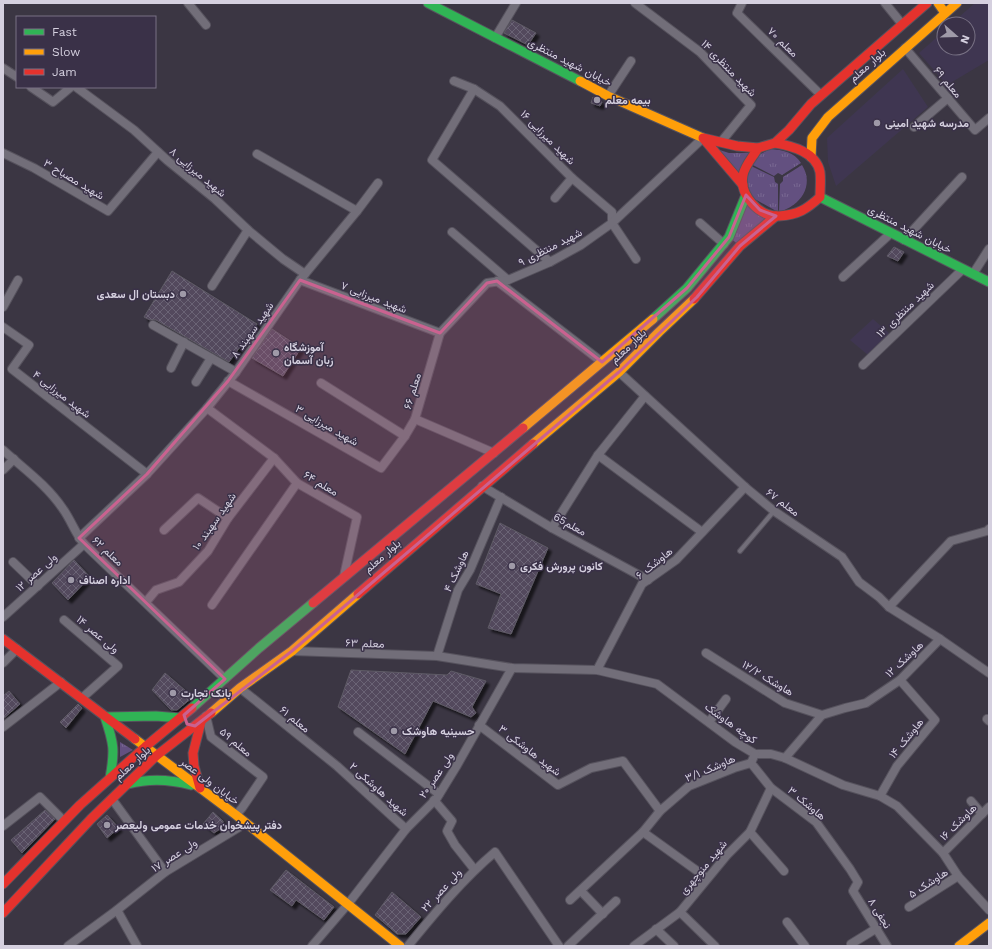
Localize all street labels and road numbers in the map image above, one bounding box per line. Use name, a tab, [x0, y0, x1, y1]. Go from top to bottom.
street label: معلم ۷۰	[764, 25, 801, 61]
street label: خیابان شهید منتظری	[526, 36, 614, 89]
street label: شهید منتظری ۱۴	[698, 37, 759, 100]
street label: بلوار معلم	[847, 46, 889, 86]
street label: معلم ۶۹	[930, 64, 965, 101]
street label: شهید میرزایی ۱۶	[518, 107, 578, 168]
street label: شهید میرزایی ۸	[167, 145, 229, 200]
street label: شهید مصباح ۳	[41, 156, 107, 204]
street label: خیابان شهید منتظری	[866, 203, 954, 256]
street label: شهید منتظری ۹	[516, 226, 585, 269]
street label: شهید منتظری ۱۳	[874, 278, 937, 340]
street label: شهید میرزایی ۷	[339, 279, 409, 316]
street label: شهید سهبند ۸	[228, 299, 277, 361]
street label: بلوار معلم	[608, 326, 650, 367]
street label: شهید میرزایی ۴	[30, 368, 93, 421]
street label: معلم ۶۶	[401, 371, 425, 411]
street label: شهید میرزایی ۳	[293, 402, 361, 449]
street label: معلم ۶۴	[301, 468, 340, 500]
street label: معلم ۶۷	[763, 486, 802, 520]
street label: شهید سهبند ۱۰	[190, 490, 239, 552]
street label: معلم65	[550, 510, 589, 540]
street label: معلم ۶۲	[89, 534, 126, 570]
street label: بلوار معلم	[361, 537, 404, 577]
street label: هاوشک ۶	[633, 544, 676, 582]
street label: هاوشک ۴	[441, 548, 472, 594]
street label: ولی عصر ۱۲	[13, 550, 60, 594]
street label: ولی عصر ۱۴	[74, 613, 122, 656]
street label: معلم ۶۳	[345, 636, 385, 652]
street label: هاوشک ۱۲	[883, 638, 926, 680]
street label: هاوشک ۱۲/۲	[740, 658, 796, 699]
street label: کوچه هاوشک	[702, 700, 759, 747]
street label: معلم ۶۱	[276, 703, 312, 736]
street label: هاوشک ۱۴	[886, 715, 927, 761]
street label: شهید هاوشکی ۳	[496, 722, 564, 779]
street label: معلم ۵۹	[216, 725, 255, 760]
street label: بلوار معلم	[112, 743, 154, 784]
street label: ولی عصر ۲۰	[416, 750, 457, 801]
street label: هاوشک ۳/۱	[683, 752, 738, 785]
street label: خیابان ولی عصر	[177, 755, 242, 808]
street label: شهید هاوشکی ۲	[347, 760, 411, 819]
street label: هاوشک ۳	[785, 784, 829, 823]
street label: هاوشک ۱۶	[937, 801, 980, 843]
street label: ولی عصر ۱۷	[149, 836, 200, 875]
street label: شهید منوچهری	[677, 837, 731, 898]
street label: ولی عصر ۲۲	[419, 866, 464, 915]
street label: هاوشک ۵	[906, 866, 951, 901]
street label: نجفی ۸	[865, 896, 894, 931]

